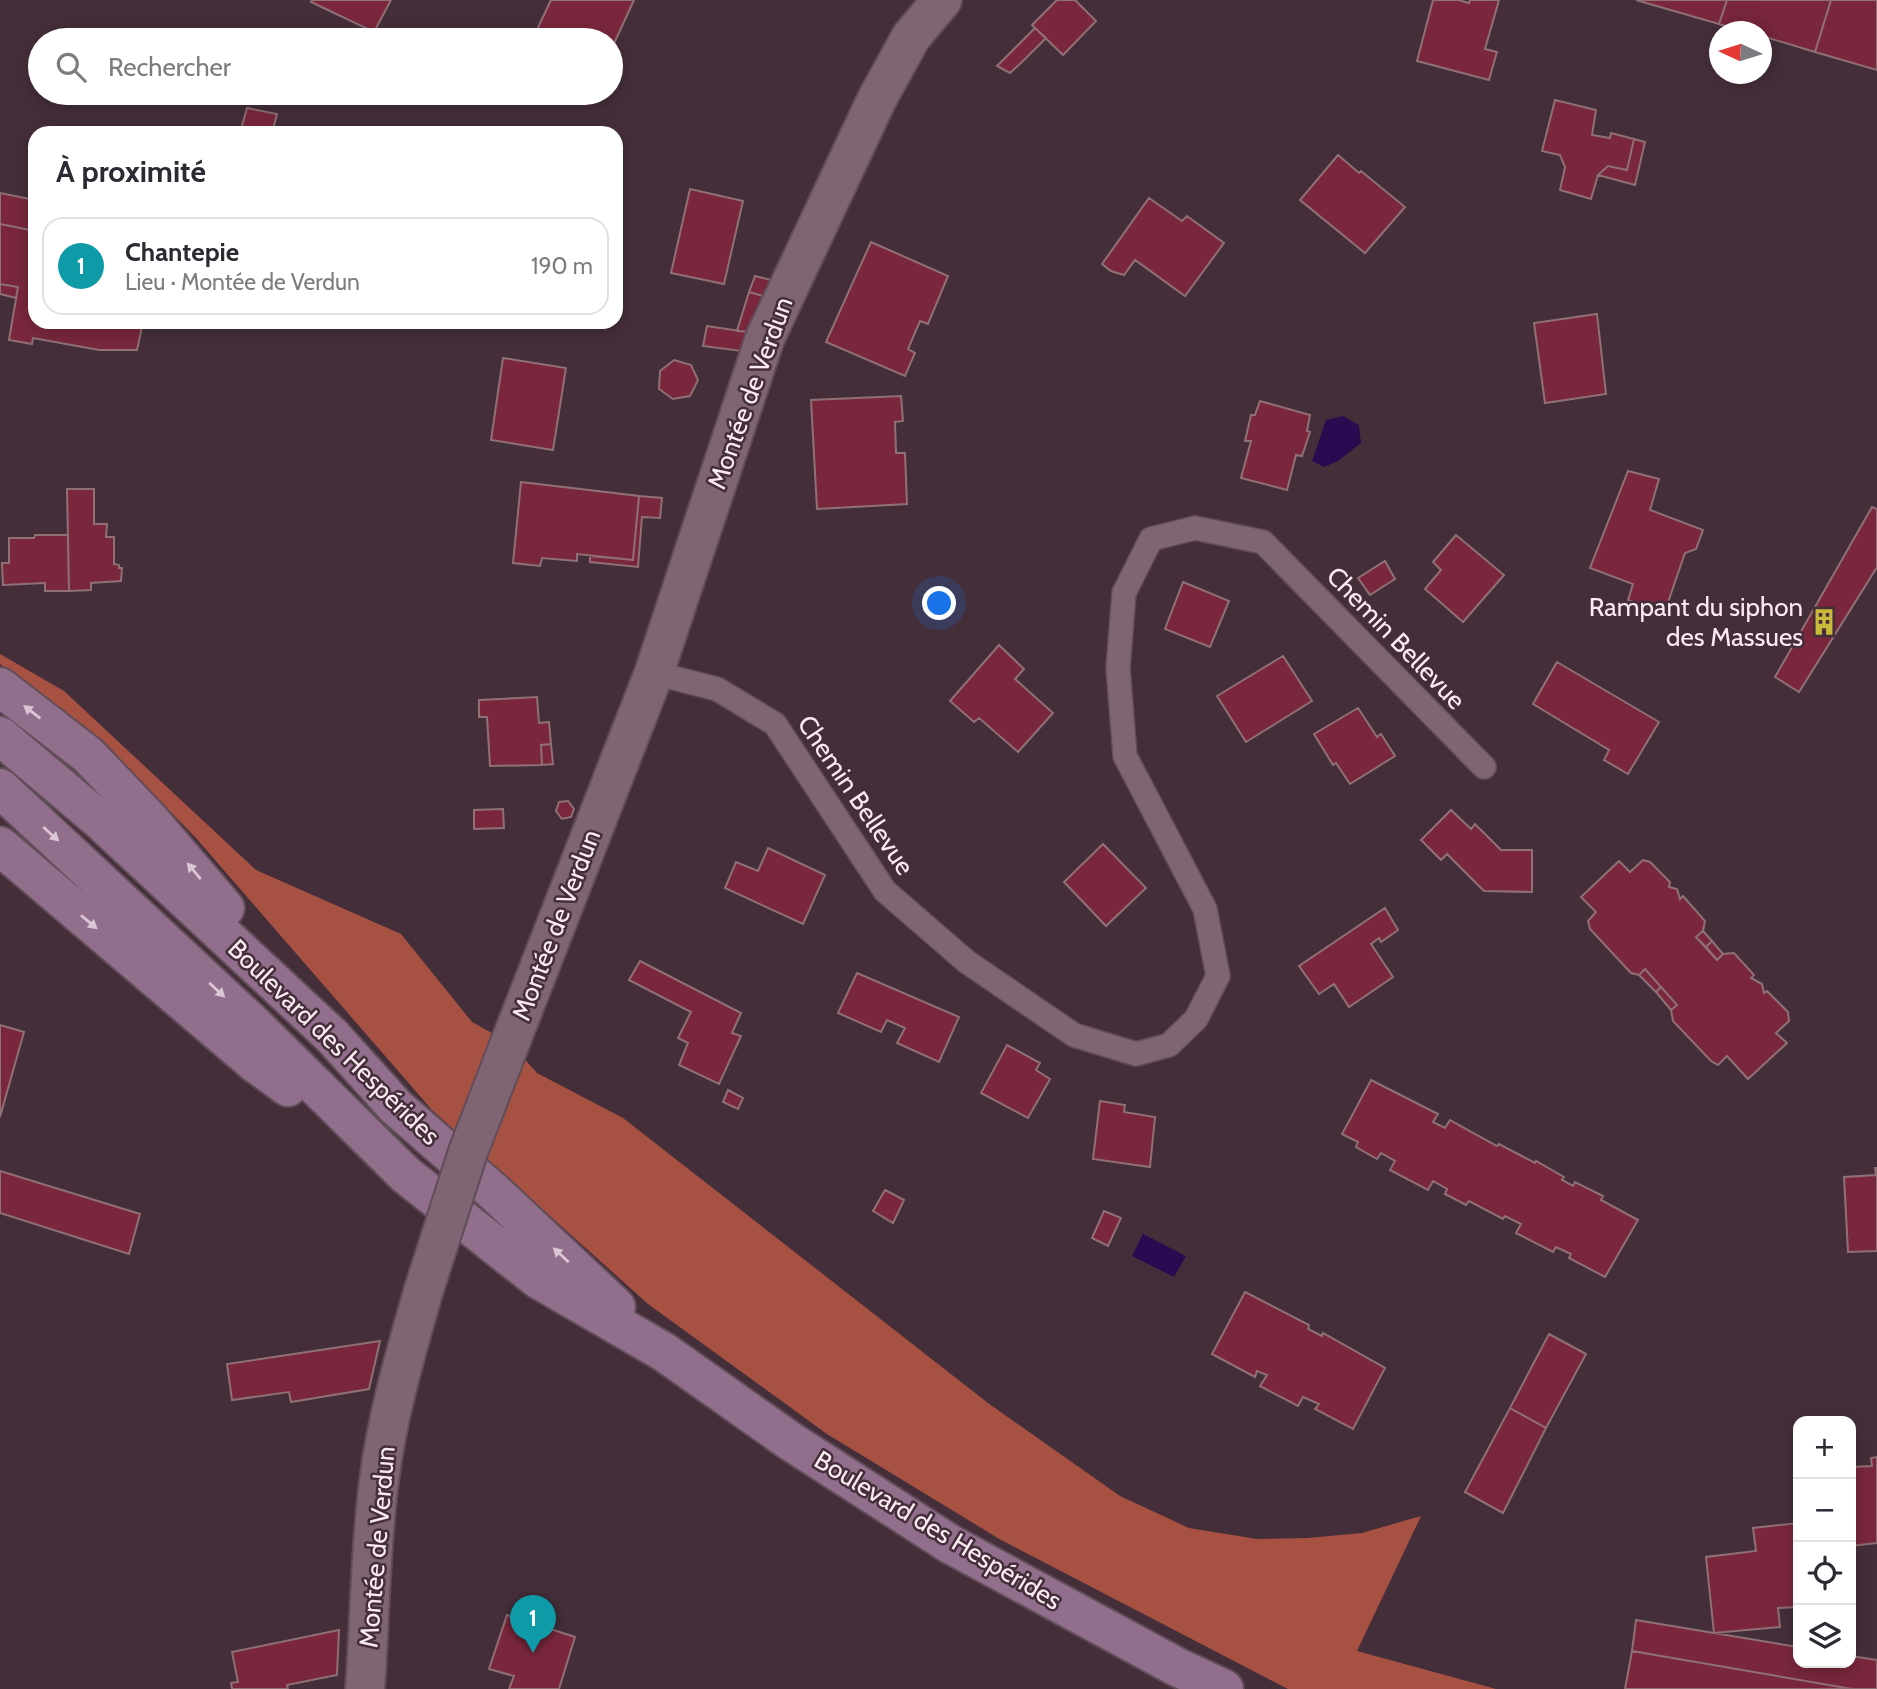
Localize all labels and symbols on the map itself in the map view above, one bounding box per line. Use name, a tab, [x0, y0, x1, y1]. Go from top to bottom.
north arrow	[1709, 21, 1772, 84]
street label: Montée de Verdun	[700, 293, 800, 493]
street label: Chemin Bellevue	[1320, 560, 1472, 716]
your location	[922, 586, 956, 620]
place label: Rampant du siphon des Massues	[1589, 591, 1803, 653]
building icon: Rampant du siphon des Massues	[1809, 607, 1839, 637]
one-way arrow	[24, 705, 42, 720]
street label: Chemin Bellevue	[791, 709, 921, 881]
street label: Montée de Verdun	[505, 825, 607, 1025]
one-way arrow	[42, 826, 59, 841]
one-way arrow	[187, 863, 202, 880]
one-way arrow	[80, 914, 98, 929]
street label: Boulevard des Hespérides	[221, 932, 447, 1152]
one-way arrow	[208, 981, 225, 997]
one-way arrow	[552, 1247, 570, 1263]
street label: Boulevard des Hespérides	[809, 1444, 1067, 1617]
street label: Montée de Verdun	[352, 1445, 402, 1649]
pin: 1	[510, 1595, 556, 1653]

